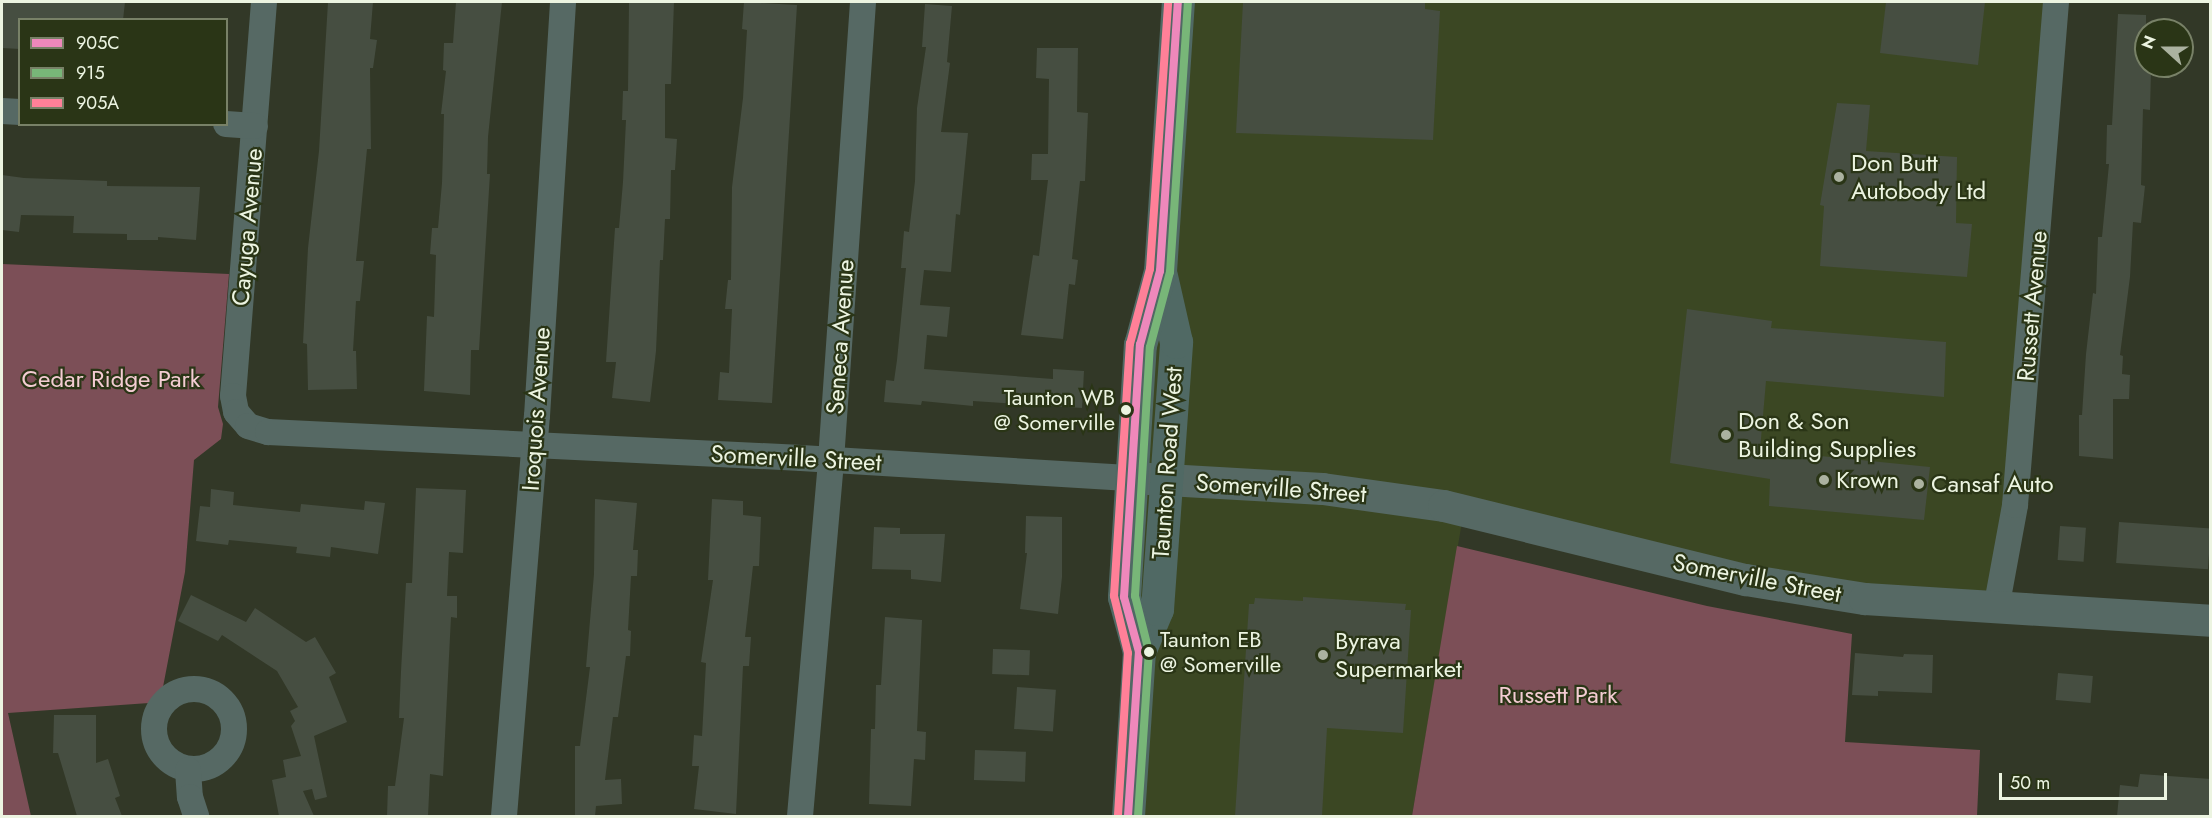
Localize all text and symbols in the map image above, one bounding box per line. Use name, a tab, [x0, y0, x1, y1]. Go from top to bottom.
legend	[18, 18, 228, 126]
north arrow	[2134, 18, 2194, 78]
text: 905C	[76, 30, 120, 56]
text: N	[2136, 32, 2162, 52]
text: 915	[76, 60, 105, 86]
text: 905A	[76, 90, 119, 116]
street label: Cayuga Avenue	[226, 147, 268, 307]
place label: Don Butt Autobody Ltd	[1851, 149, 1986, 205]
marker: Don Butt Autobody Ltd	[1832, 170, 1846, 184]
street label: Russett Avenue	[2011, 229, 2053, 383]
street label: Seneca Avenue	[820, 258, 860, 416]
street label: Iroquois Avenue	[516, 326, 556, 492]
park label: Cedar Ridge Park	[22, 365, 200, 393]
street label: Taunton Road West	[1146, 366, 1188, 560]
place label: Taunton WB @ Somerville	[994, 384, 1115, 436]
marker: Taunton WB @ Somerville	[1120, 404, 1132, 416]
place label: Don & Son Building Supplies	[1738, 407, 1916, 463]
marker: Don & Son Building Supplies	[1719, 428, 1733, 442]
street label: Somerville Street	[710, 439, 882, 477]
place label: Krown	[1836, 466, 1899, 494]
street label: Somerville Street	[1195, 468, 1367, 508]
place label: Cansaf Auto	[1931, 470, 2054, 498]
marker: Krown	[1817, 473, 1831, 487]
marker: Cansaf Auto	[1912, 477, 1926, 491]
street label: Somerville Street	[1670, 548, 1844, 608]
place label: Taunton EB @ Somerville	[1160, 626, 1281, 678]
place label: Byrava Supermarket	[1335, 627, 1462, 683]
marker: Taunton EB @ Somerville	[1143, 646, 1155, 658]
marker: Byrava Supermarket	[1316, 648, 1330, 662]
park label: Russett Park	[1498, 681, 1618, 709]
scale bar	[2002, 761, 2170, 799]
text: 50 m	[2010, 770, 2050, 796]

